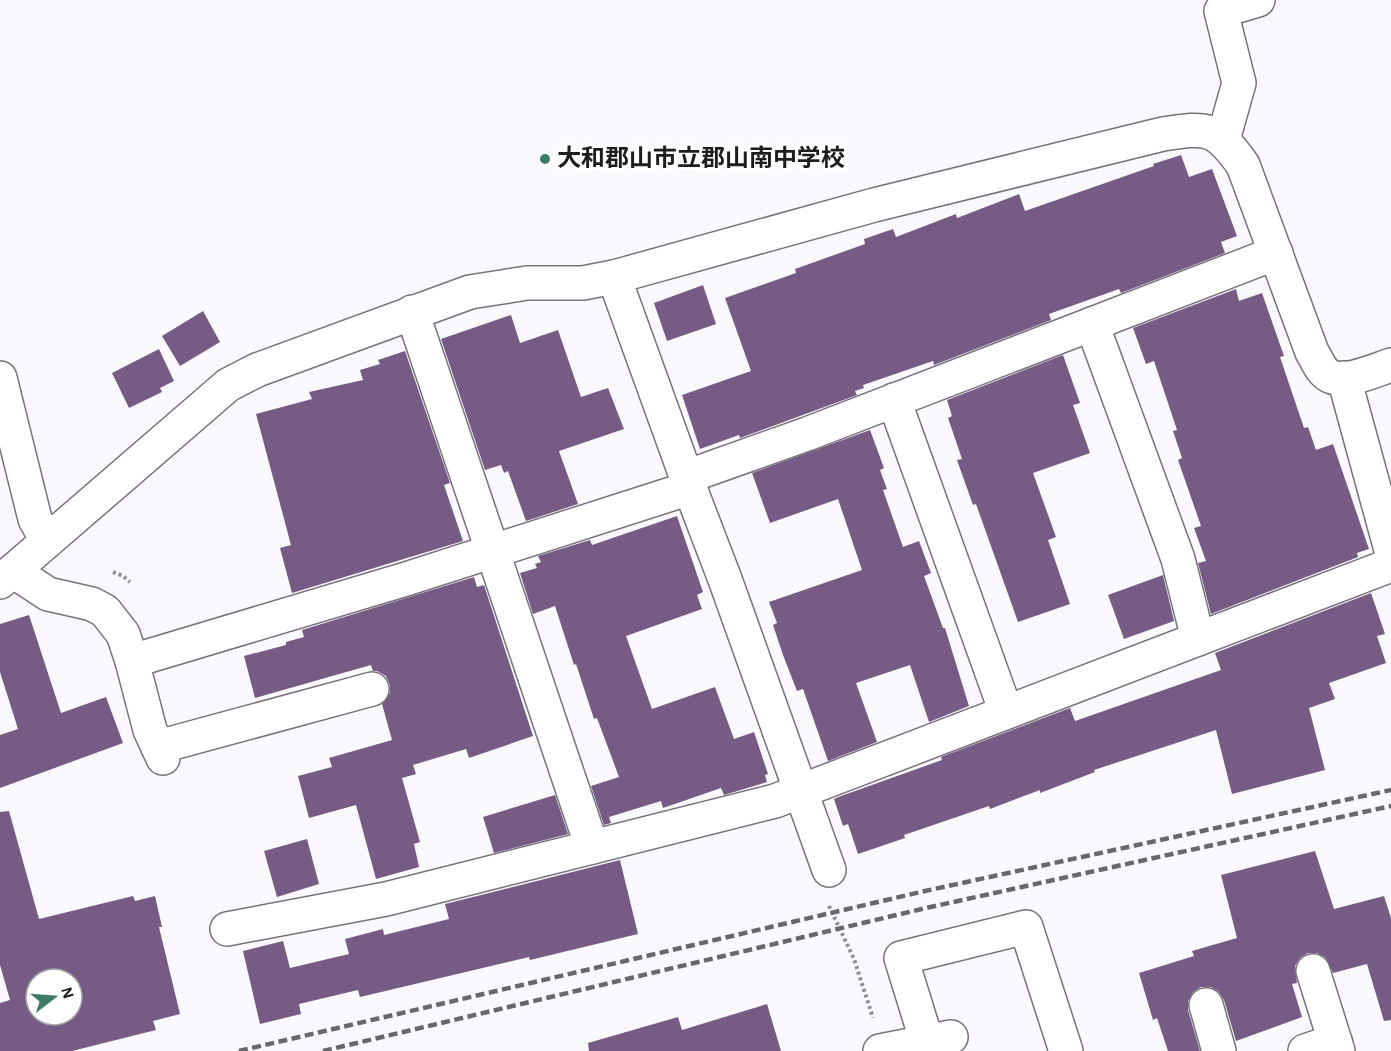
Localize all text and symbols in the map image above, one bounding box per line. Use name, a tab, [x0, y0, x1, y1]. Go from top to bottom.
place label: 大和郡山市立郡山南中学校	[557, 145, 845, 171]
marker: 大和郡山市立郡山南中学校	[538, 152, 552, 166]
north arrow	[24, 967, 84, 1027]
text: N	[58, 985, 77, 1001]

